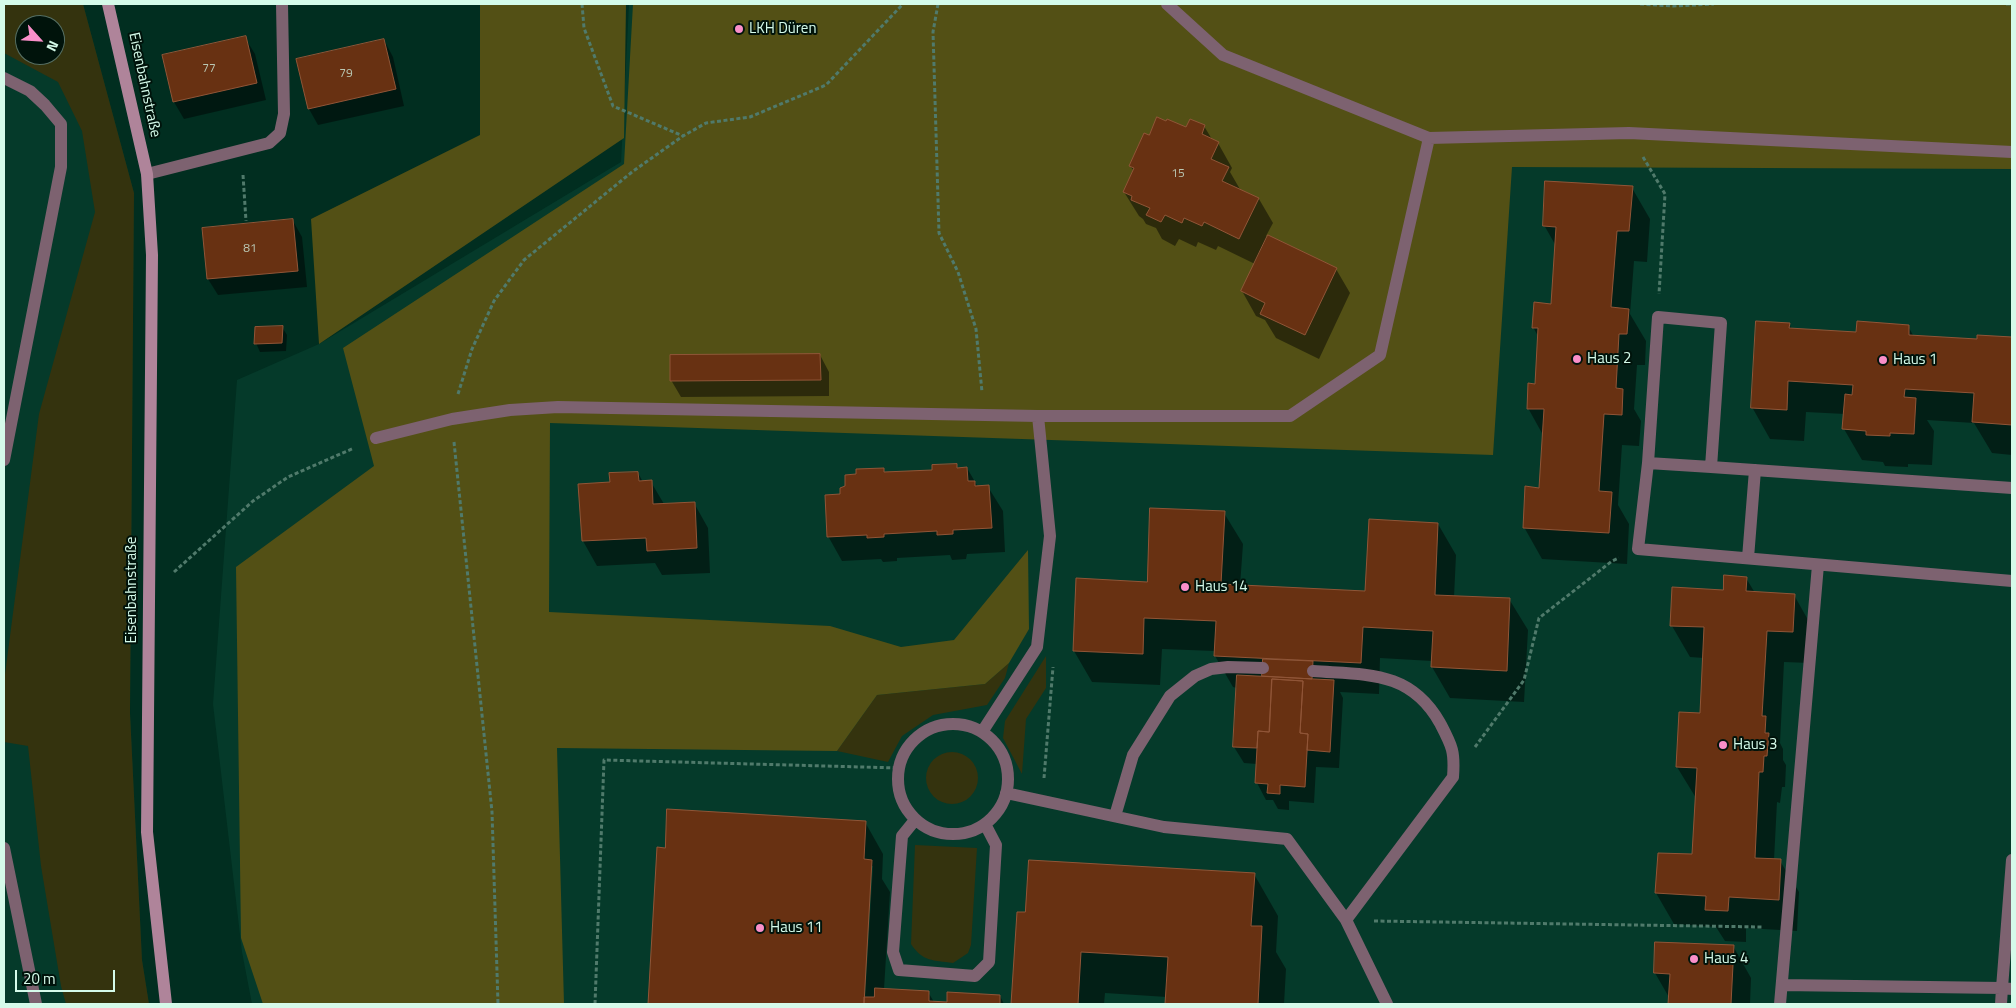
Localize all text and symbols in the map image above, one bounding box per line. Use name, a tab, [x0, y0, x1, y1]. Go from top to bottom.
north arrow	[15, 15, 65, 65]
place label: LKH Düren	[749, 20, 816, 38]
marker: LKH Düren	[733, 23, 745, 35]
street label: Eisenbahnstraße	[124, 31, 164, 139]
text: N	[41, 37, 65, 55]
house number: 77	[202, 62, 216, 76]
house number: 79	[339, 67, 353, 81]
house number: 15	[1171, 167, 1185, 181]
house number: 81	[243, 242, 257, 256]
place label: Haus 2	[1587, 350, 1631, 368]
place label: Haus 1	[1893, 351, 1937, 369]
marker: Haus 2	[1571, 353, 1583, 365]
marker: Haus 1	[1877, 354, 1889, 366]
street label: Eisenbahnstraße	[123, 537, 141, 643]
place label: Haus 14	[1195, 578, 1248, 596]
marker: Haus 14	[1179, 581, 1191, 593]
place label: Haus 3	[1733, 736, 1777, 754]
marker: Haus 3	[1717, 739, 1729, 751]
place label: Haus 11	[770, 919, 823, 937]
marker: Haus 11	[754, 922, 766, 934]
place label: Haus 4	[1704, 950, 1748, 968]
marker: Haus 4	[1688, 953, 1700, 965]
scale bar	[18, 960, 118, 992]
text: 20 m	[23, 967, 56, 990]

